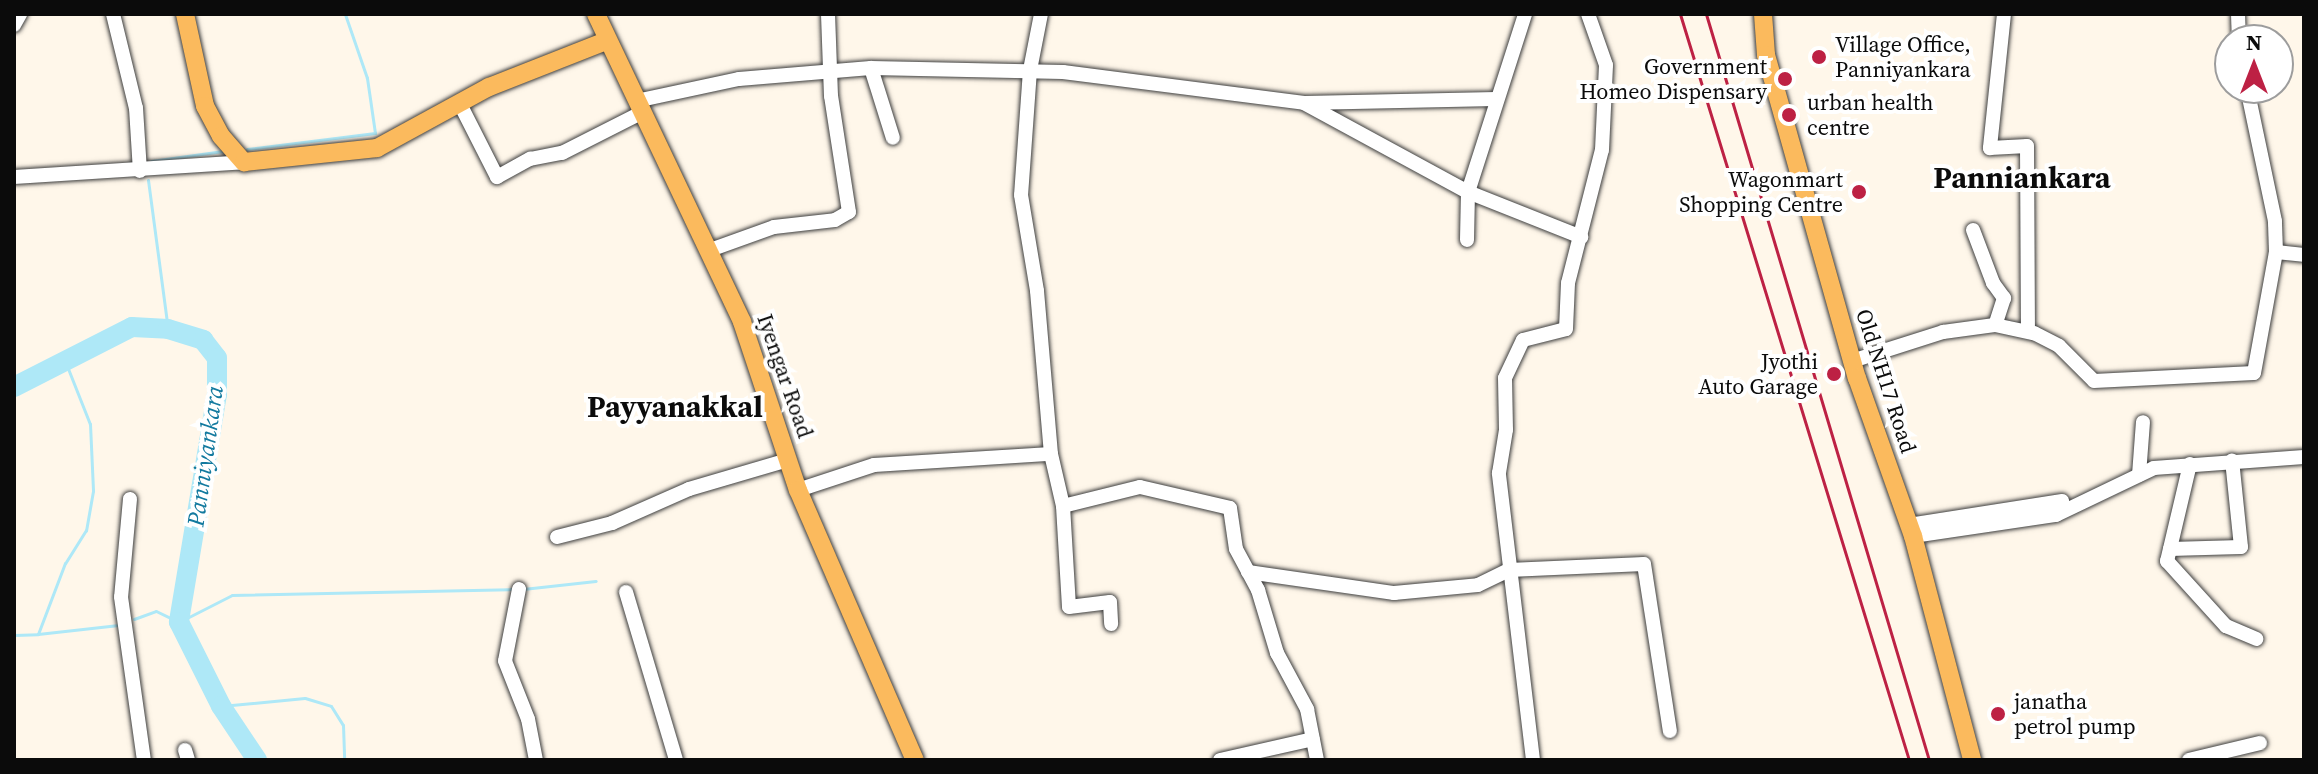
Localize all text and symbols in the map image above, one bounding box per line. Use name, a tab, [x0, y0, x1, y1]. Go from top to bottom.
north arrow	[2214, 24, 2294, 104]
text: N	[2246, 27, 2262, 57]
place label: Village Office, Panniyankara	[1835, 31, 1971, 82]
marker: Village Office, Panniyankara	[1810, 48, 1828, 66]
place label: Government Homeo Dispensary	[1579, 53, 1767, 104]
marker: Government Homeo Dispensary	[1774, 68, 1796, 90]
place label: urban health centre	[1807, 89, 1933, 140]
marker: urban health centre	[1778, 104, 1800, 126]
district label: Panniankara	[1933, 160, 2111, 196]
place label: Wagonmart Shopping Centre	[1679, 166, 1843, 218]
marker: Wagonmart Shopping Centre	[1850, 183, 1868, 201]
street label: Old NH17 Road	[1850, 306, 1922, 456]
street label: Iyengar Road	[751, 311, 819, 441]
place label: Jyothi Auto Garage	[1698, 348, 1818, 400]
marker: Jyothi Auto Garage	[1825, 365, 1843, 383]
water label: Panniyankara	[181, 384, 229, 528]
district label: Payyanakkal	[587, 389, 763, 425]
place label: janatha petrol pump	[2014, 688, 2136, 740]
marker: janatha petrol pump	[1989, 705, 2007, 723]

